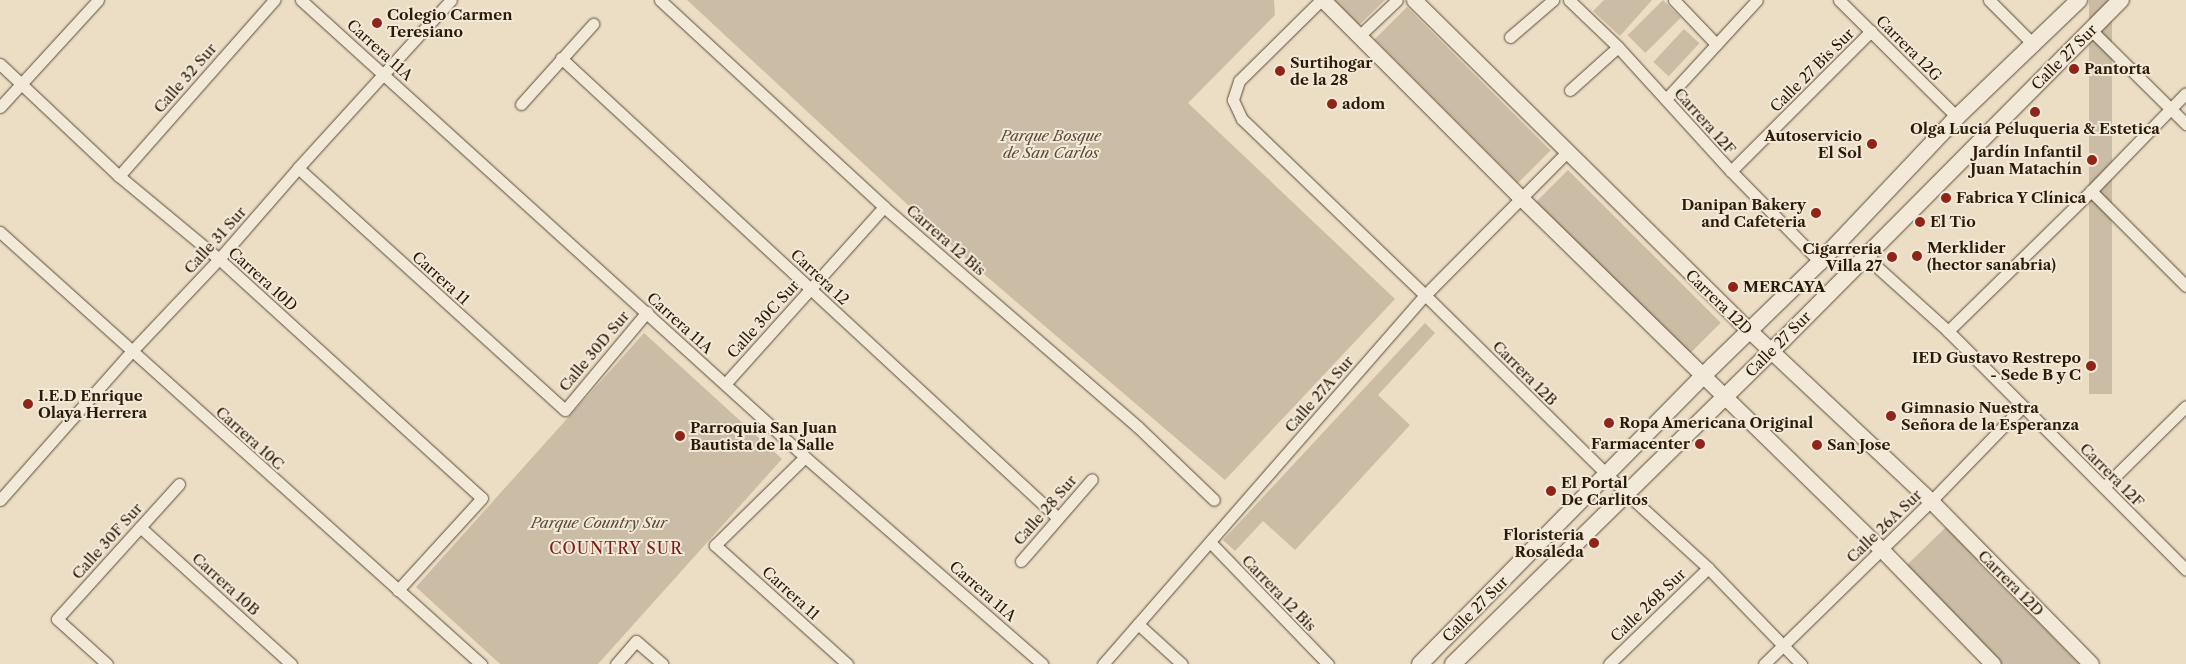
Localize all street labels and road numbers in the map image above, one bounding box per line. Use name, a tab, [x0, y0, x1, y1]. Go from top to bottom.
street label: Carrera 12G	[1872, 11, 1946, 85]
street label: Carrera 11A	[343, 16, 417, 84]
street label: Calle 27 Sur	[2027, 20, 2101, 94]
street label: Calle 27 Bis Sur	[1766, 24, 1858, 116]
street label: Calle 32 Sur	[150, 40, 220, 116]
street label: Carrera 12F	[1671, 84, 1739, 158]
street label: Carrera 12 Bis	[903, 201, 989, 279]
street label: Calle 31 Sur	[180, 203, 250, 277]
street label: Carrera 10D	[225, 243, 301, 315]
street label: Carrera 12	[787, 245, 853, 309]
street label: Carrera 11	[409, 248, 473, 308]
street label: Carrera 12D	[1682, 266, 1756, 338]
street label: Calle 30C Sur	[723, 276, 803, 362]
street label: Carrera 11A	[643, 289, 717, 357]
street label: Calle 30D Sur	[555, 307, 633, 395]
street label: Calle 27 Sur	[1741, 307, 1815, 381]
street label: Carrera 12B	[1489, 337, 1561, 409]
street label: Calle 27A Sur	[1281, 352, 1357, 436]
street label: Carrera 10C	[212, 403, 288, 473]
street label: Carrera 12F	[2076, 439, 2148, 511]
street label: Calle 28 Sur	[1010, 471, 1080, 549]
street label: Calle 26A Sur	[1843, 486, 1925, 566]
street label: Calle 30F Sur	[68, 499, 146, 583]
street label: Carrera 12D	[1974, 546, 2048, 620]
street label: Carrera 10B	[188, 549, 264, 619]
street label: Carrera 12 Bis	[1238, 551, 1320, 635]
street label: Carrera 11A	[946, 557, 1020, 625]
street label: Carrera 11	[759, 563, 823, 623]
street label: Calle 26B Sur	[1607, 565, 1689, 645]
street label: Calle 27 Sur	[1438, 572, 1512, 646]

